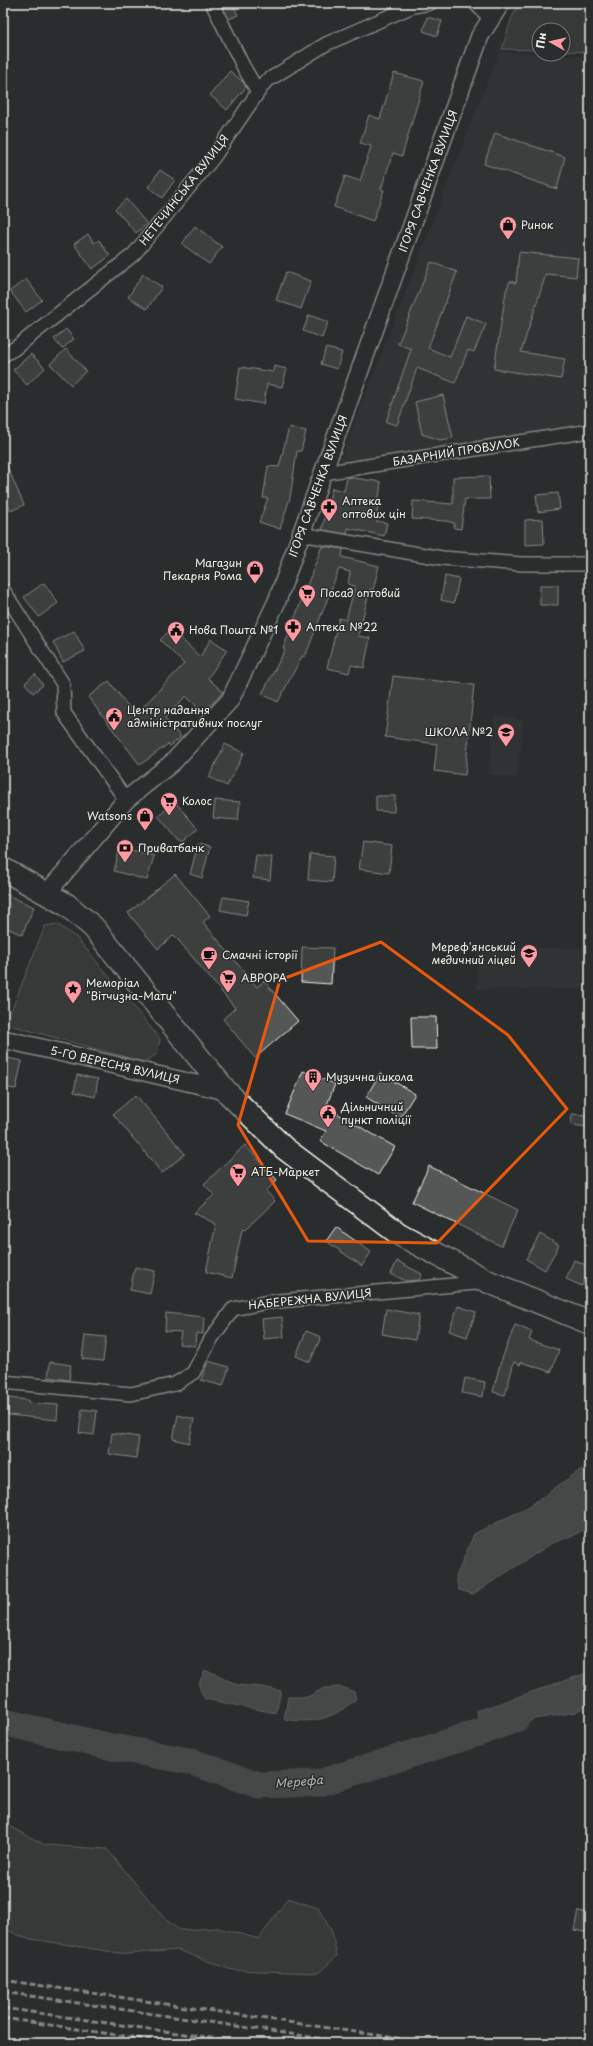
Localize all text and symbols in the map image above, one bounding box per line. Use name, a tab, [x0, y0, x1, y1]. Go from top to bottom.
north arrow	[531, 22, 571, 62]
text: Пн	[531, 31, 550, 50]
street label: ІГОРЯ САВЧЕНКА ВУЛИЦЯ	[394, 107, 461, 254]
street label: НЕТЕЧИНСЬКА ВУЛИЦЯ	[135, 131, 232, 249]
shop icon: Ринок	[498, 215, 518, 240]
place label: Ринок	[521, 216, 554, 233]
street label: ІГОРЯ САВЧЕНКА ВУЛИЦЯ	[284, 412, 351, 559]
street label: БАЗАРНИЙ ПРОВУЛОК	[391, 433, 521, 470]
place label: Аптека оптових цін	[342, 492, 406, 522]
pharmacy icon: Аптека оптових цін	[319, 497, 339, 522]
place label: Магазин Пекарня Рома	[163, 554, 242, 584]
shop icon: Магазин Пекарня Рома	[245, 559, 265, 584]
supermarket icon: Посад оптовий	[297, 583, 317, 608]
place label: Посад оптовий	[320, 584, 400, 601]
pharmacy icon: Аптека №22	[283, 617, 303, 642]
place label: Аптека №22	[306, 618, 378, 635]
public building icon: Нова Пошта №1	[166, 620, 186, 645]
place label: Нова Пошта №1	[189, 621, 278, 638]
place label: Центр надання адміністративних послуг	[127, 701, 262, 731]
public building icon: Центр надання адміністративних послуг	[104, 706, 124, 731]
school or university icon: ШКОЛА №2	[496, 722, 516, 747]
place label: ШКОЛА №2	[425, 723, 493, 740]
supermarket icon: Колос	[159, 791, 179, 816]
place label: Колос	[182, 792, 212, 809]
shop icon: Watsons	[135, 806, 155, 831]
place label: Watsons	[87, 807, 132, 824]
bank icon: Приватбанк	[115, 838, 135, 863]
place label: Приватбанк	[138, 839, 205, 856]
place label: Мереф'янський медичний ліцей	[431, 938, 516, 968]
school or university icon: Мереф'янський медичний ліцей	[519, 943, 539, 968]
cafe icon: Смачні історії	[199, 945, 219, 970]
place label: Смачні історії	[222, 946, 298, 963]
supermarket icon: АВРОРА	[218, 968, 238, 993]
place label: АВРОРА	[241, 969, 287, 986]
place label: Меморіал "Вітчизна-Мати"	[86, 974, 177, 1004]
place icon: Меморіал "Вітчизна-Мати"	[63, 979, 83, 1004]
street label: 5-ГО ВЕРЕСНЯ ВУЛИЦЯ	[49, 1041, 181, 1088]
building icon: Музична школа	[303, 1067, 323, 1092]
place label: Музична школа	[326, 1068, 413, 1085]
place label: Дільничний пункт поліції	[340, 1098, 412, 1128]
public building icon: Дільничний пункт поліції	[318, 1103, 338, 1128]
supermarket icon: АТБ-Маркет	[228, 1162, 248, 1187]
place label: АТБ-Маркет	[251, 1163, 320, 1180]
street label: НАБЕРЕЖНА ВУЛИЦЯ	[247, 1284, 373, 1313]
water label: Мерефа	[274, 1770, 324, 1792]

